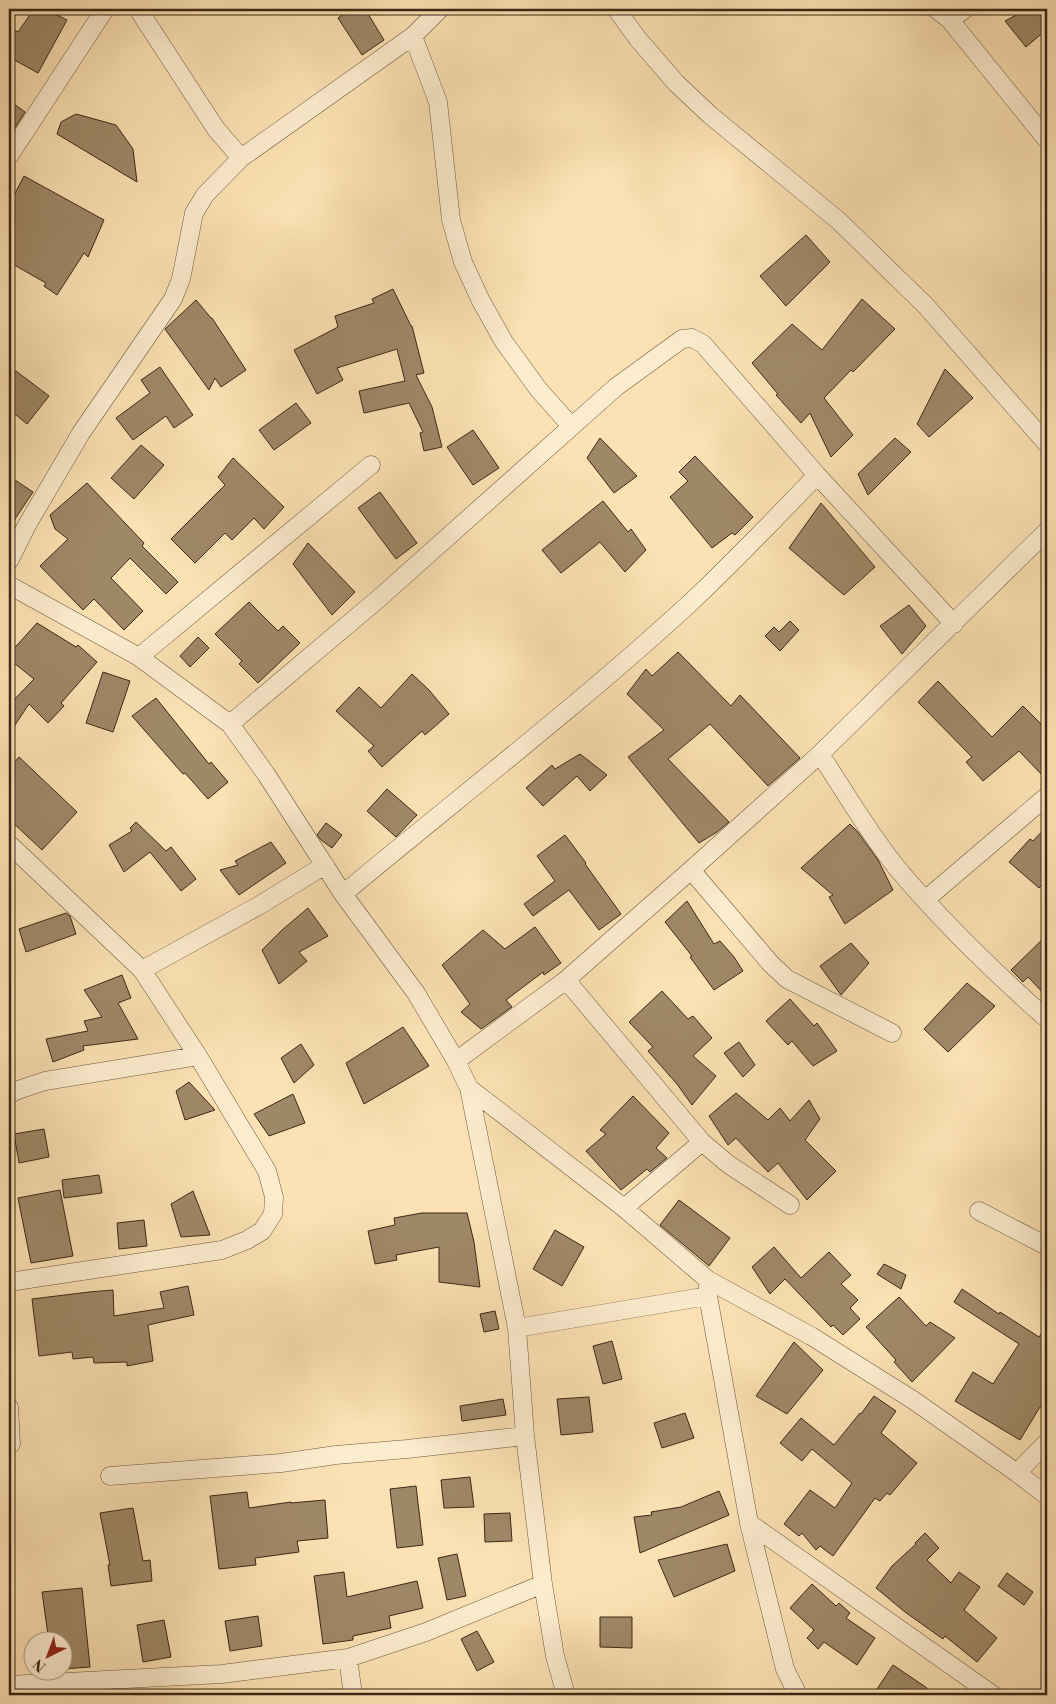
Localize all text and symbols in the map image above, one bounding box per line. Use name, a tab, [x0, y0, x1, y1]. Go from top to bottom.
north arrow	[22, 1632, 72, 1682]
text: N	[30, 1655, 50, 1675]

